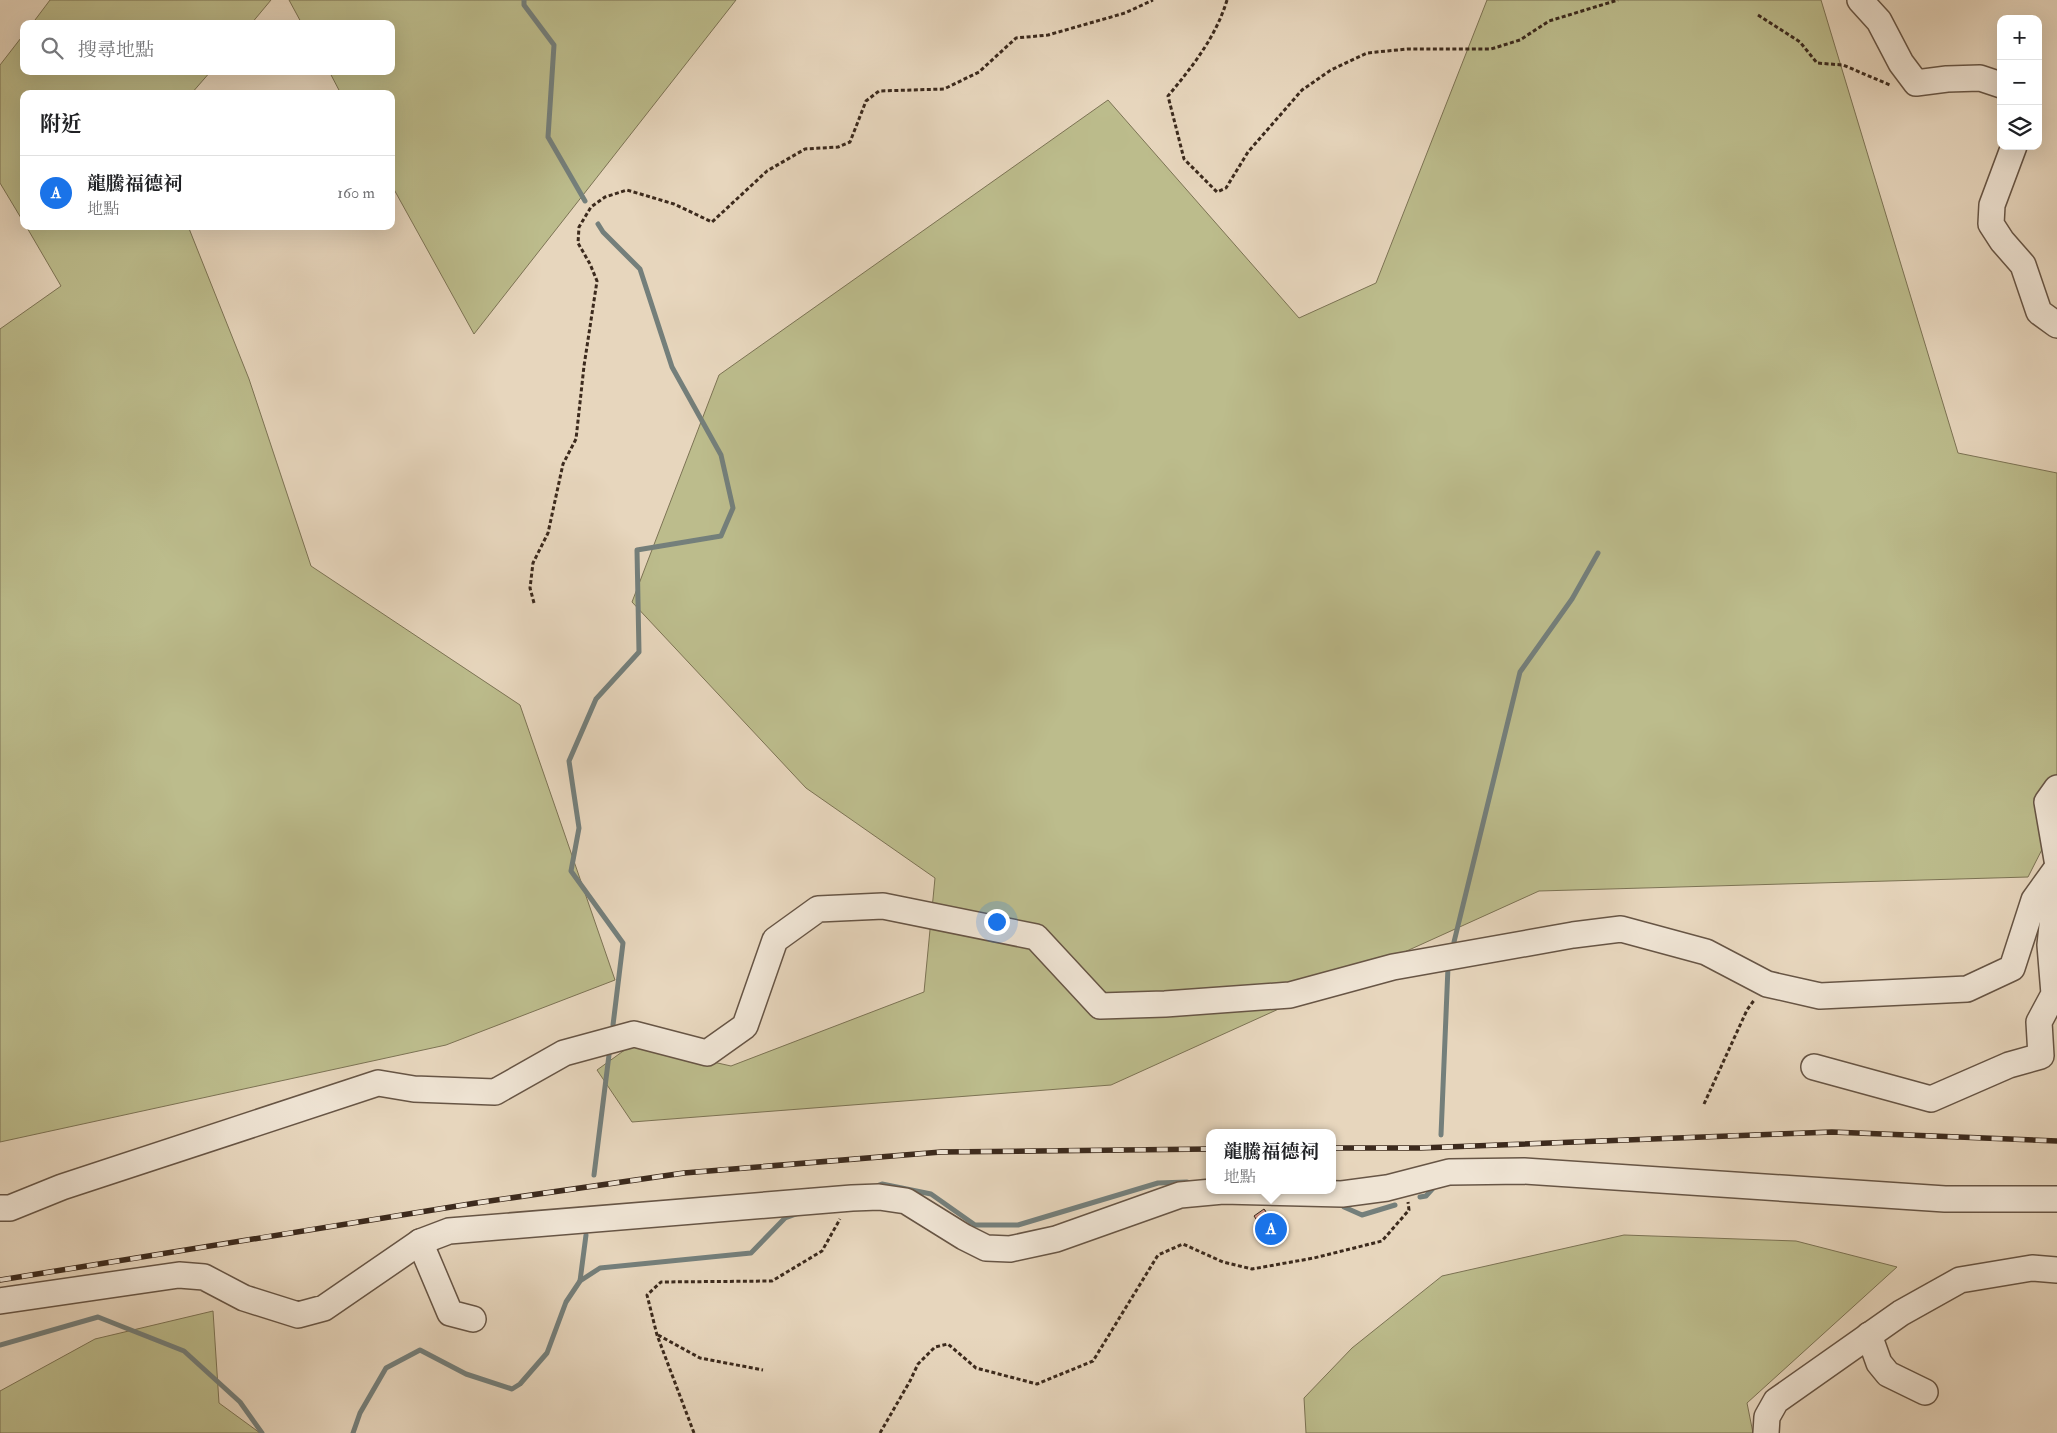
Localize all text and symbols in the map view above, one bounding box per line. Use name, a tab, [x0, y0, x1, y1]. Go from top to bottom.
map controls	[1997, 15, 2042, 150]
button: +	[1997, 15, 2042, 60]
search box	[20, 20, 395, 75]
icon: search	[38, 34, 66, 62]
text: 搜尋地點	[78, 38, 154, 62]
button: −	[1997, 60, 2042, 105]
button: layers	[1997, 105, 2042, 150]
text: 附近	[40, 111, 82, 138]
text: 龍騰福德祠	[87, 172, 182, 196]
text: A	[51, 183, 61, 203]
text: 160 m	[337, 183, 375, 203]
text: 地點	[87, 199, 119, 219]
your location	[984, 909, 1010, 935]
popup	[1206, 1129, 1336, 1194]
text: 龍騰福德祠	[1223, 1140, 1319, 1164]
text: 地點	[1223, 1167, 1256, 1187]
pin: A	[1255, 1210, 1287, 1248]

